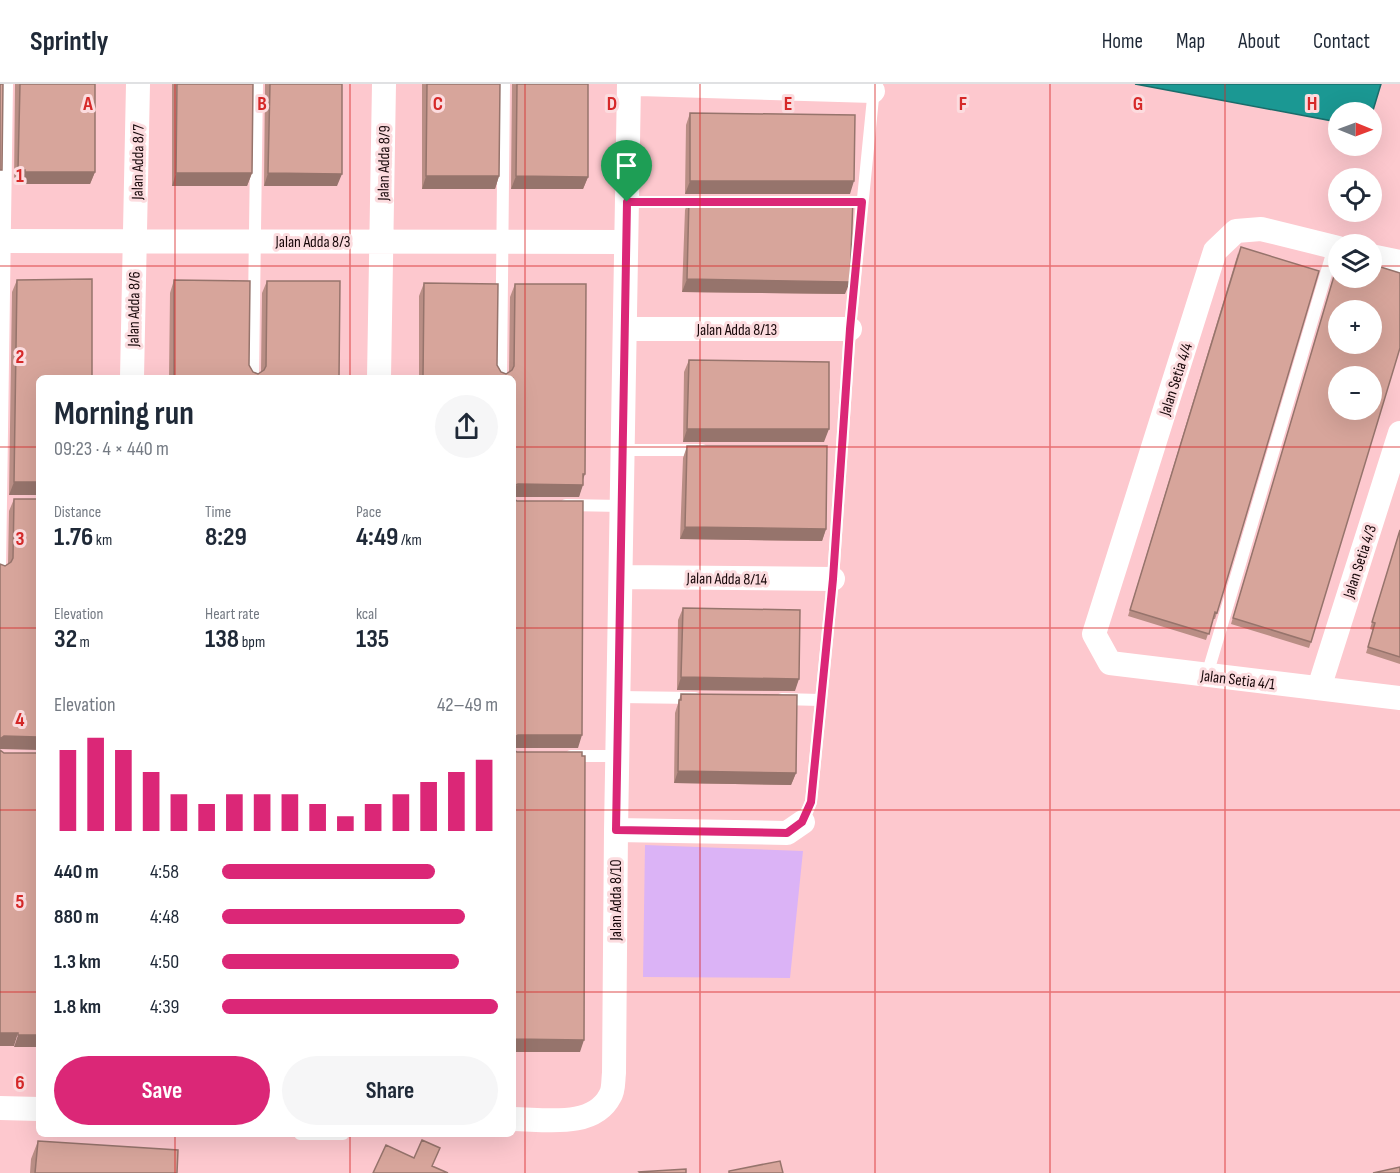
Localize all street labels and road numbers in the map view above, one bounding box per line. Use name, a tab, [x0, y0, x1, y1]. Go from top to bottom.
street label: Jalan Adda 8/7	[128, 124, 149, 201]
street label: Jalan Adda 8/9	[374, 125, 395, 202]
street label: Jalan Adda 8/3	[274, 233, 351, 252]
street label: Jalan Adda 8/6	[124, 271, 145, 348]
street label: Jalan Adda 8/13	[696, 321, 777, 340]
street label: Jalan Setia 4/4	[1155, 340, 1197, 419]
street label: Jalan Setia 4/3	[1339, 522, 1381, 601]
street label: Jalan Adda 8/14	[686, 569, 768, 590]
street label: Jalan Setia 4/1	[1199, 666, 1276, 695]
street label: Jalan Adda 8/10	[607, 859, 626, 942]

